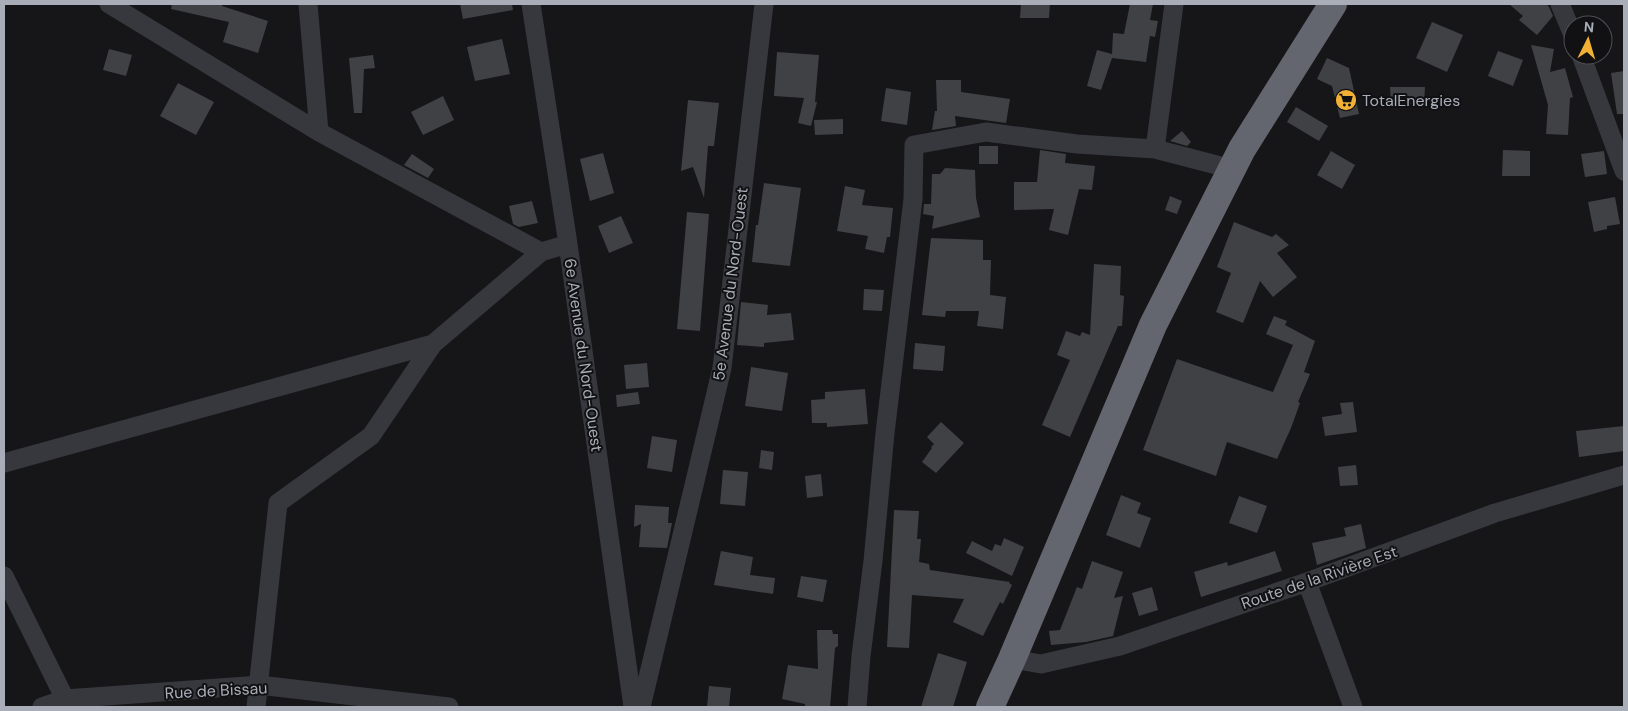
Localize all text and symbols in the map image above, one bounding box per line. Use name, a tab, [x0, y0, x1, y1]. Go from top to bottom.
north arrow	[1563, 15, 1613, 65]
text: N	[1583, 18, 1595, 36]
supermarket icon: TotalEnergies	[1334, 88, 1358, 112]
place label: TotalEnergies	[1362, 90, 1460, 111]
street label: 5e Avenue du Nord-Ouest	[708, 186, 753, 382]
street label: 6e Avenue du Nord-Ouest	[560, 257, 607, 453]
street label: Route de la Rivière Est	[1238, 541, 1400, 614]
street label: Rue de Bissau	[164, 677, 268, 704]

